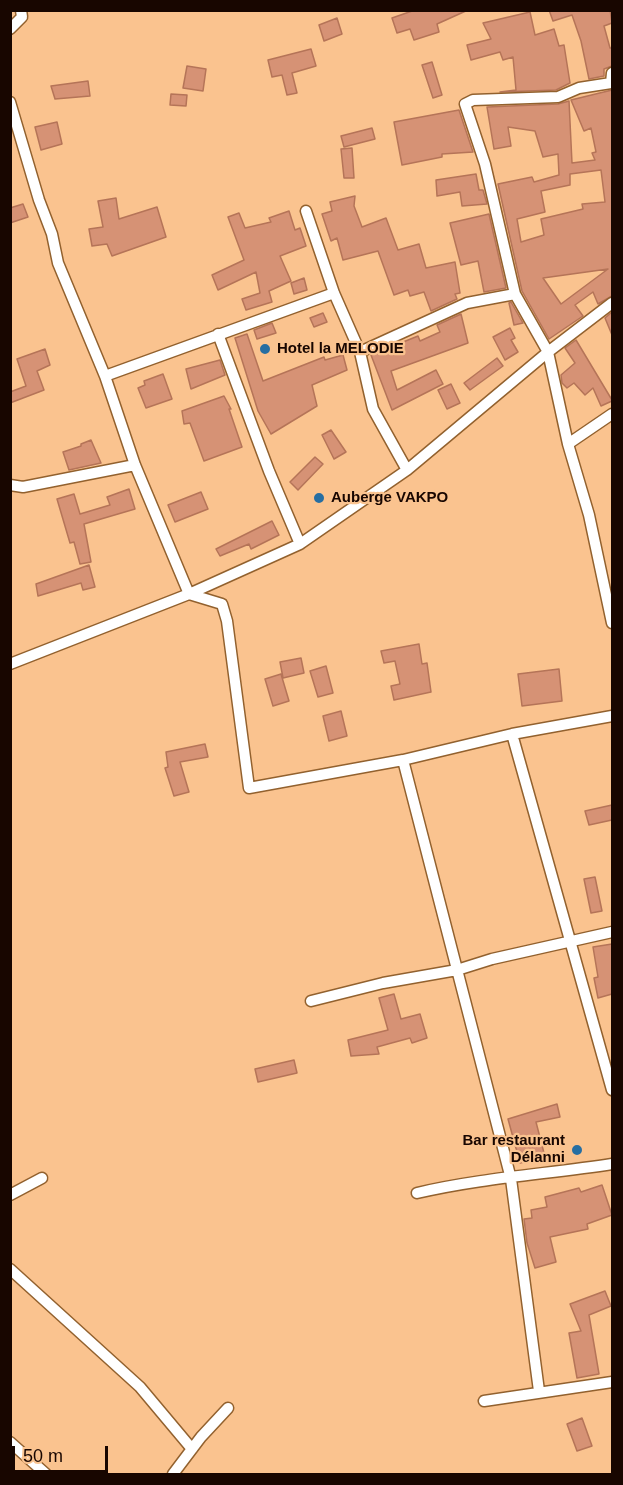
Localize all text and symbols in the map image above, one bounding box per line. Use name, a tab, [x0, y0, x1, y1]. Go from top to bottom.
place label: Hotel la MELODIE	[277, 340, 404, 358]
marker: Hotel la MELODIE	[258, 342, 272, 356]
place label: Auberge VAKPO	[331, 489, 448, 507]
marker: Auberge VAKPO	[312, 491, 326, 505]
place label: Bar restaurant Délanni	[462, 1132, 565, 1167]
marker: Bar restaurant Délanni	[570, 1143, 584, 1157]
scale bar	[15, 1434, 111, 1472]
text: 50 m	[23, 1446, 63, 1466]

